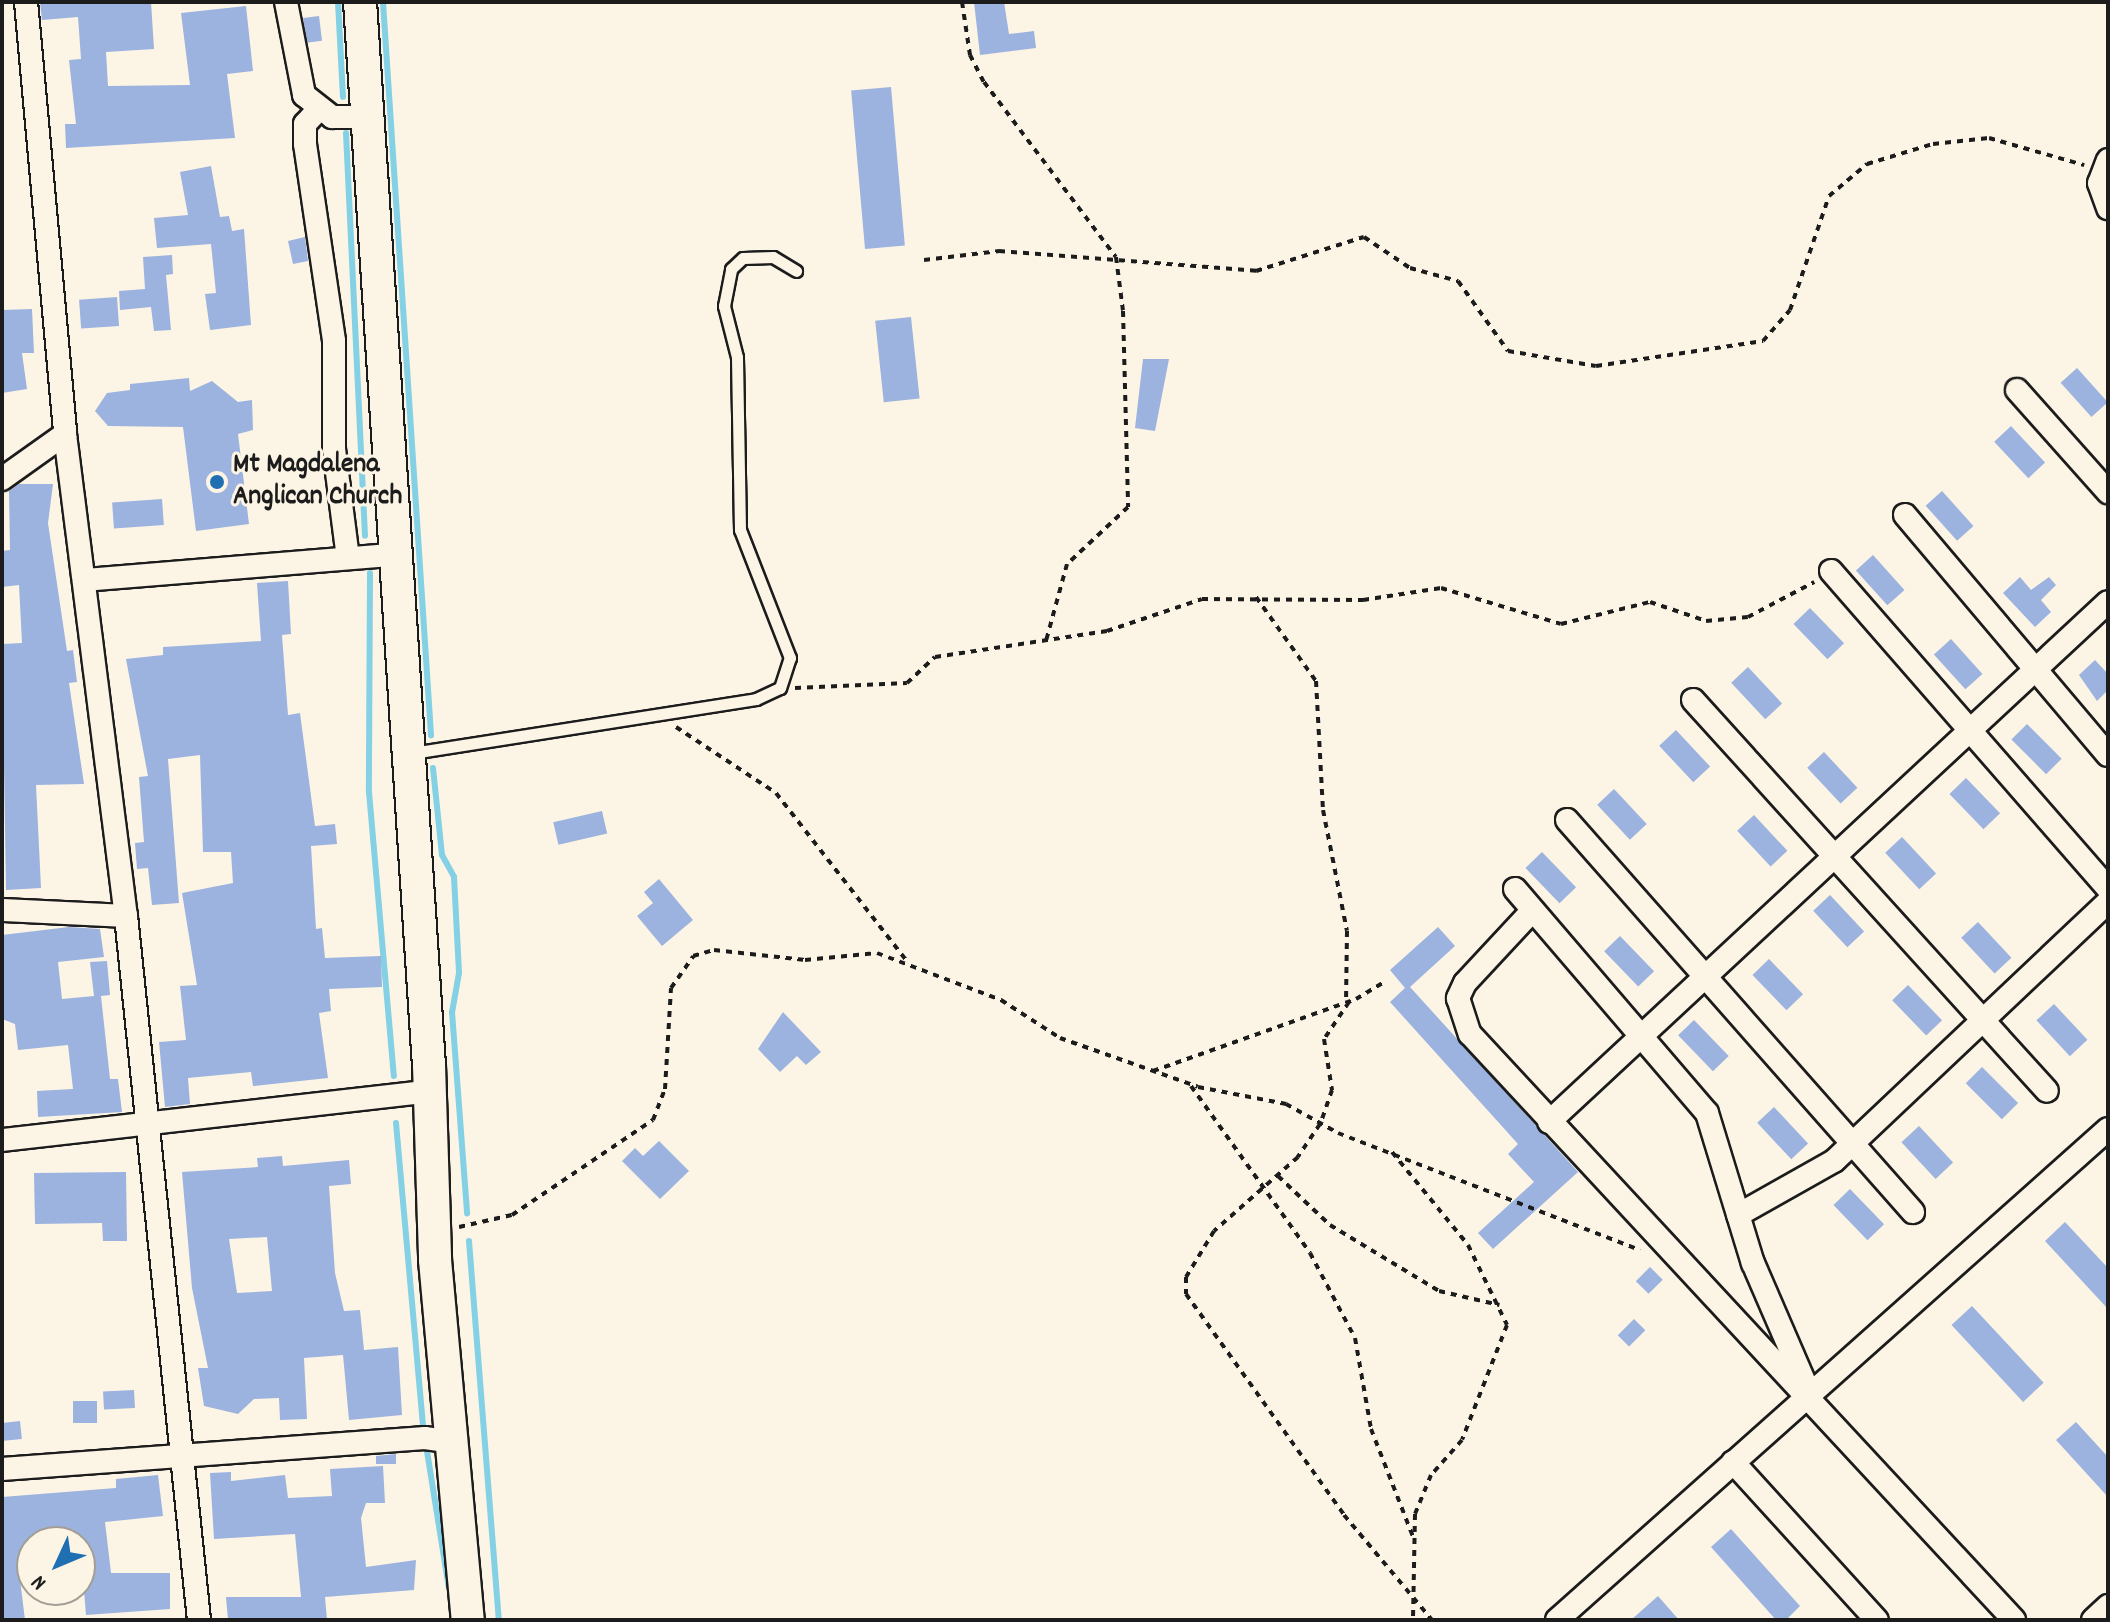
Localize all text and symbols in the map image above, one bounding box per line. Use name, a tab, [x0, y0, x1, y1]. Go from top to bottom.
place label: Mt Magdalena Anglican Church	[233, 449, 402, 515]
marker: Mt Magdalena Anglican Church	[208, 473, 226, 491]
north arrow	[16, 1526, 96, 1606]
text: N	[25, 1567, 55, 1596]

